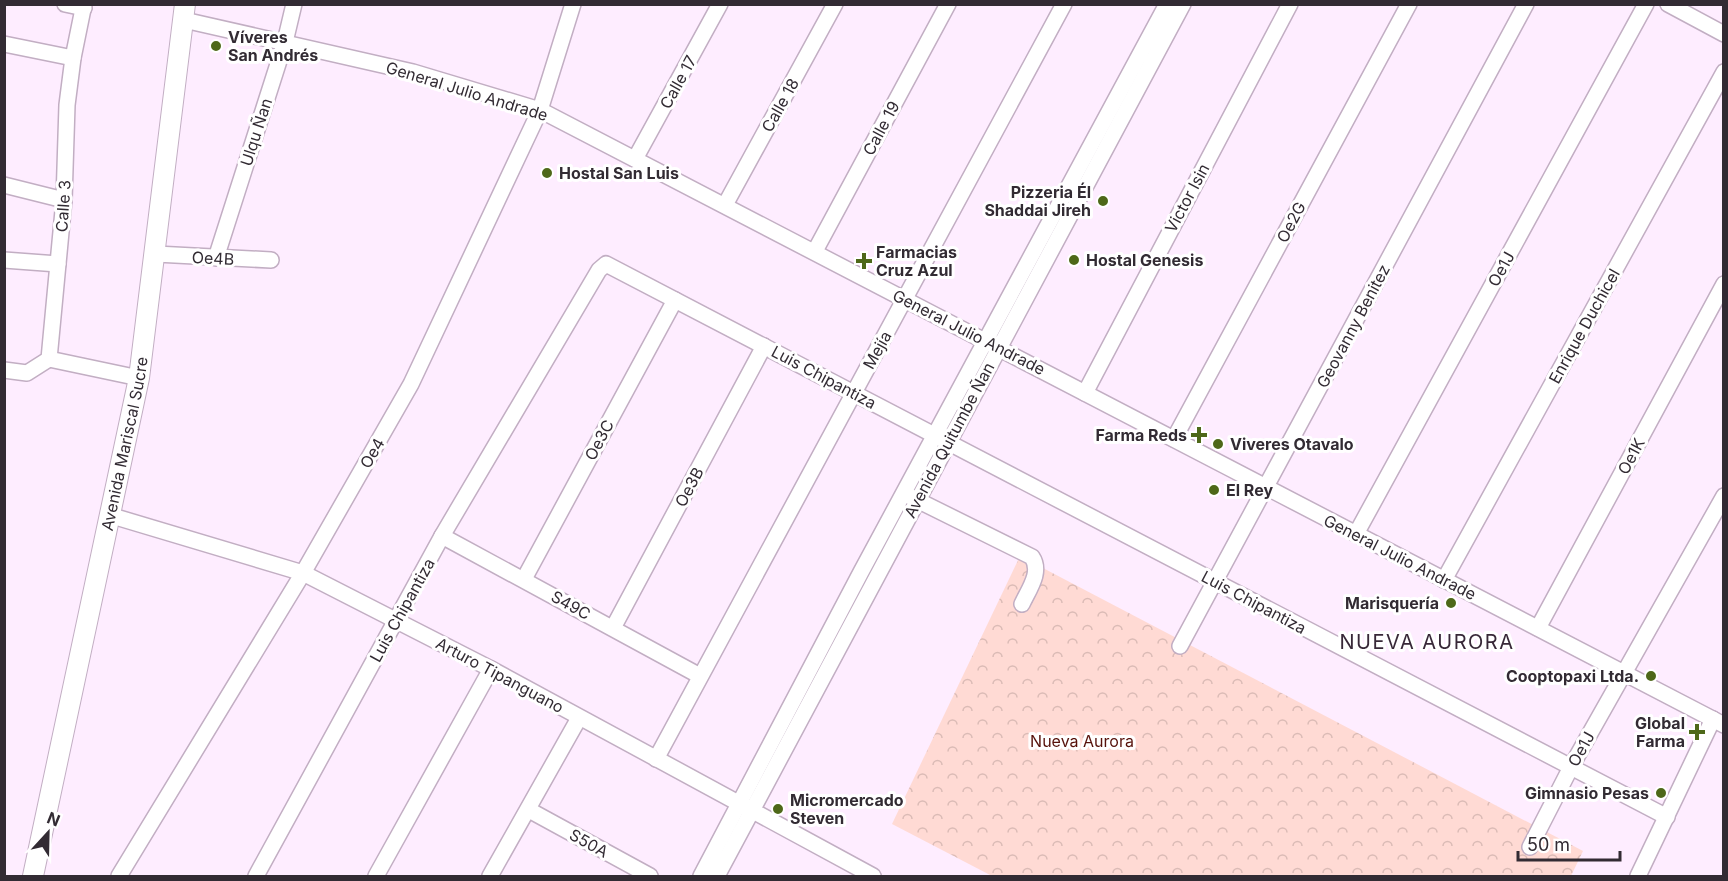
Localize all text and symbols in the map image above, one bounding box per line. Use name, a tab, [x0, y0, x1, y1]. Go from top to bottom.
place label: Víveres San Andrés	[228, 27, 318, 65]
marker: Víveres San Andrés	[209, 39, 223, 53]
street label: Calle 17	[655, 52, 701, 112]
street label: General Julio Andrade	[384, 57, 550, 125]
street label: Calle 18	[757, 75, 803, 135]
street label: Ulqu Ñan	[236, 96, 276, 168]
street label: Calle 19	[858, 97, 904, 159]
street label: Victor Isin	[1160, 160, 1214, 236]
place label: Hostal San Luis	[559, 163, 679, 183]
marker: Hostal San Luis	[540, 166, 554, 180]
street label: Calle 3	[51, 179, 75, 233]
place label: Pizzeria Él Shaddai Jireh	[984, 182, 1091, 220]
marker: Pizzeria Él Shaddai Jireh	[1096, 194, 1110, 208]
street label: Oe2G	[1272, 198, 1310, 246]
place label: Farmacias Cruz Azul	[876, 242, 957, 280]
street label: Oe4B	[191, 247, 235, 269]
street label: Oe1J	[1483, 248, 1519, 290]
place label: Hostal Genesis	[1086, 250, 1203, 270]
marker: Hostal Genesis	[1067, 253, 1081, 267]
marker: Farmacias Cruz Azul	[857, 254, 871, 268]
street label: Geovanny Benitez	[1312, 261, 1394, 391]
street label: Enrique Duchicel	[1544, 265, 1624, 387]
street label: General Julio Andrade	[889, 285, 1049, 379]
street label: Mejía	[858, 327, 896, 373]
street label: Luis Chipantiza	[768, 341, 880, 413]
street label: Avenida Mariscal Sucre	[97, 355, 152, 532]
street label: Avenida Quitumbe Ñan	[900, 359, 998, 521]
street label: Oe3C	[580, 416, 618, 464]
place label: Farma Reds	[1095, 425, 1187, 445]
marker: Farma Reds	[1192, 428, 1206, 442]
street label: Oe4	[355, 434, 389, 472]
place label: Viveres Otavalo	[1230, 434, 1354, 454]
street label: Oe1K	[1613, 434, 1649, 478]
marker: Viveres Otavalo	[1211, 437, 1225, 451]
street label: Oe3B	[670, 464, 708, 510]
place label: El Rey	[1226, 480, 1273, 500]
marker: El Rey	[1207, 483, 1221, 497]
street label: General Julio Andrade	[1320, 510, 1480, 604]
street label: Luis Chipantiza	[365, 555, 439, 665]
street label: Luis Chipantiza	[1198, 566, 1310, 638]
street label: S49C	[548, 586, 594, 624]
place label: Marisquería	[1345, 593, 1439, 613]
marker: Marisquería	[1444, 596, 1458, 610]
district label: NUEVA AURORA	[1340, 630, 1514, 654]
street label: Arturo Tipanguano	[433, 633, 567, 717]
place label: Cooptopaxi Ltda.	[1506, 666, 1639, 686]
marker: Cooptopaxi Ltda.	[1644, 669, 1658, 683]
place label: Global Farma	[1635, 713, 1685, 751]
marker: Global Farma	[1690, 725, 1704, 739]
street label: Oe1J	[1563, 728, 1599, 770]
park label: Nueva Aurora	[1030, 731, 1134, 751]
place label: Gimnasio Pesas	[1525, 783, 1649, 803]
marker: Gimnasio Pesas	[1654, 786, 1668, 800]
place label: Micromercado Steven	[790, 790, 904, 828]
marker: Micromercado Steven	[771, 802, 785, 816]
north arrow	[18, 803, 78, 863]
text: N	[44, 808, 63, 831]
street label: S50A	[566, 824, 612, 862]
scale bar	[1518, 824, 1620, 862]
text: 50 m	[1527, 834, 1570, 855]

